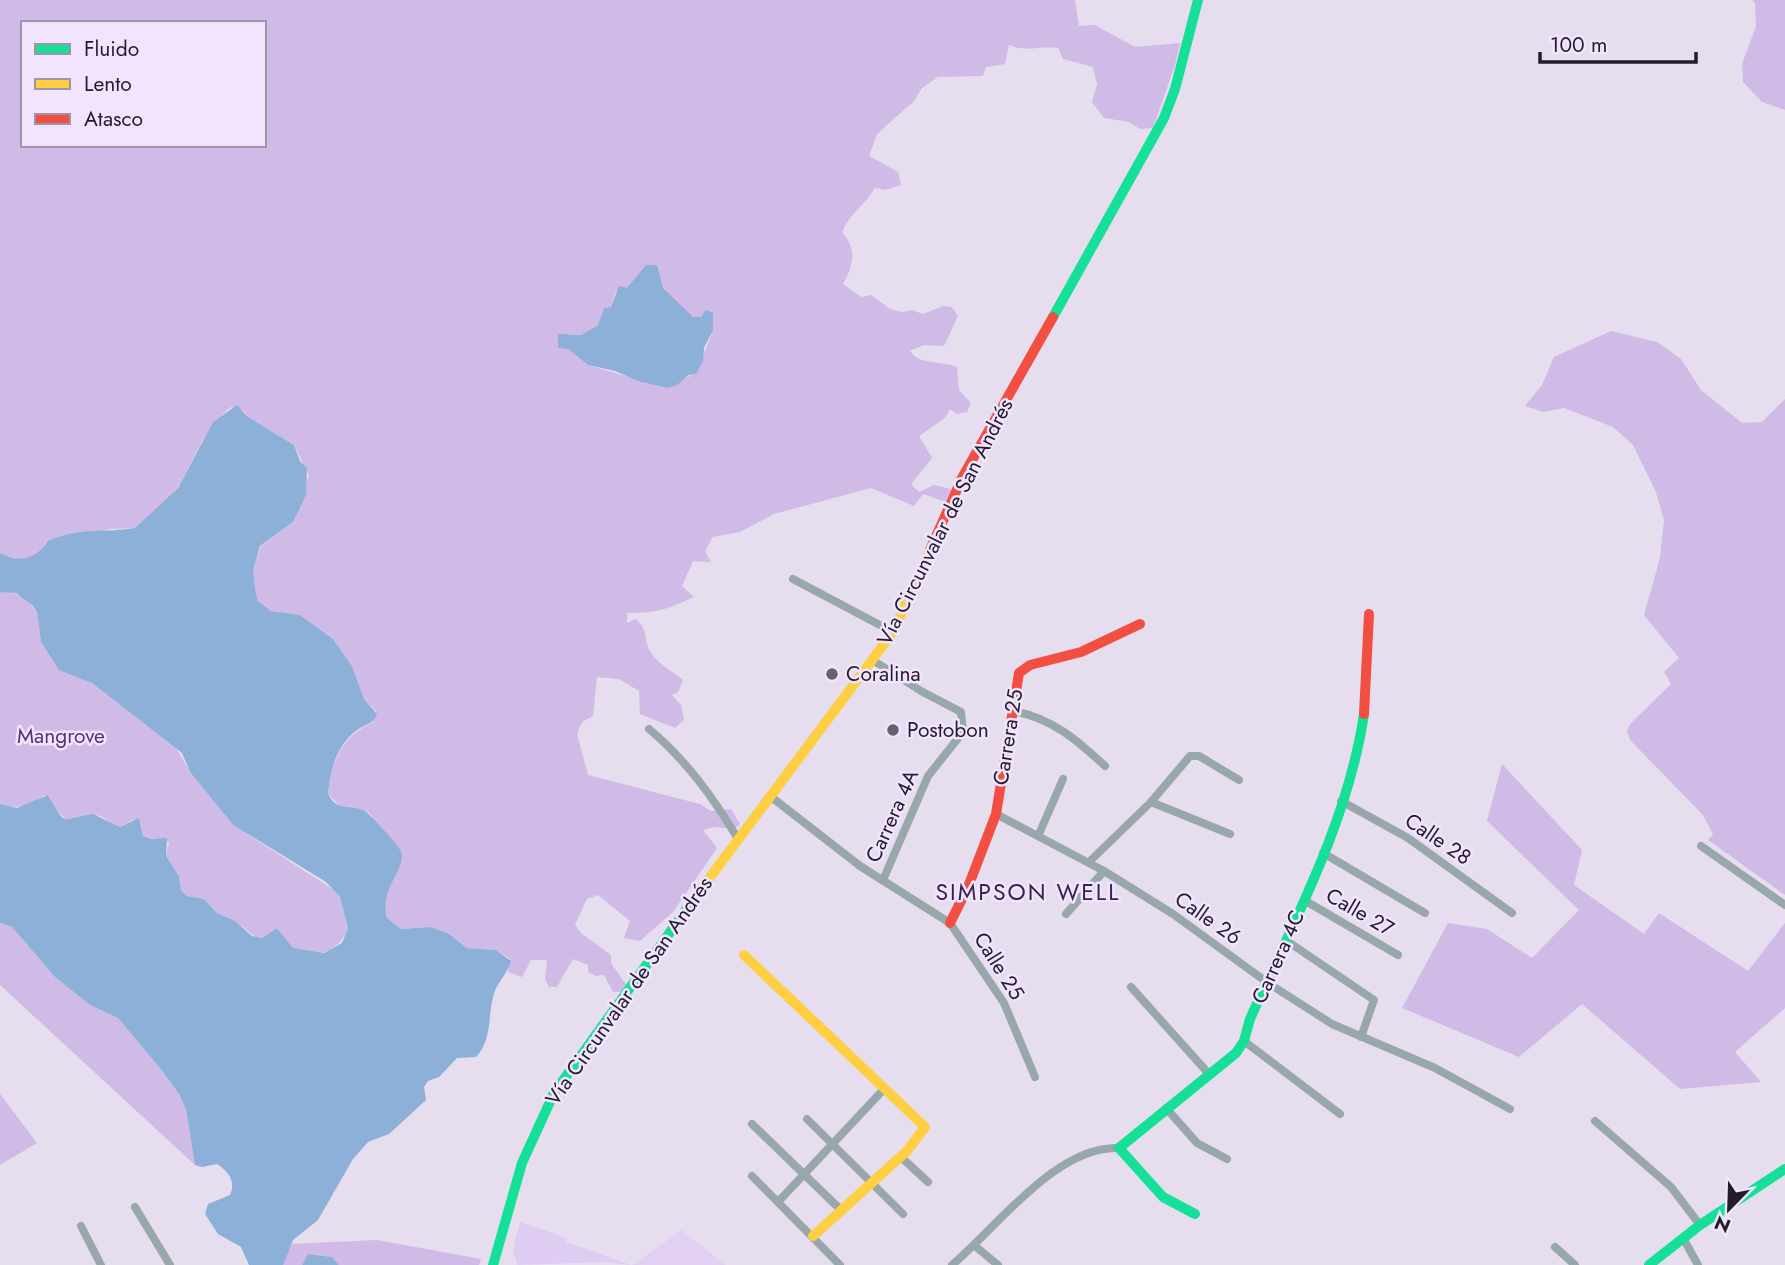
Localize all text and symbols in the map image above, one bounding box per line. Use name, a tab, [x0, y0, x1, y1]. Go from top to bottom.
legend	[21, 21, 266, 147]
scale bar	[1540, 21, 1696, 65]
text: 100 m	[1550, 30, 1607, 60]
text: Fluido	[84, 34, 139, 64]
text: Lento	[84, 69, 132, 99]
text: Atasco	[84, 104, 143, 134]
street label: Vía Circunvalar de San Andrés	[870, 393, 1020, 651]
place label: Coralina	[846, 659, 921, 689]
marker: Coralina	[824, 666, 840, 682]
street label: Carrera 25	[986, 687, 1030, 787]
place label: Postobon	[907, 715, 989, 745]
park label: Mangrove	[17, 721, 105, 751]
marker: Postobon	[885, 722, 901, 738]
street label: Carrera 4A	[858, 765, 926, 867]
street label: Calle 28	[1399, 806, 1477, 872]
street label: Vía Circunvalar de San Andrés	[538, 870, 720, 1112]
district label: SIMPSON WELL	[935, 875, 1121, 909]
street label: Calle 27	[1320, 880, 1400, 944]
street label: Calle 26	[1169, 884, 1247, 952]
street label: Carrera 4C	[1244, 905, 1312, 1009]
street label: Calle 25	[966, 926, 1032, 1006]
north arrow	[1694, 1174, 1764, 1244]
text: N	[1710, 1209, 1735, 1240]

